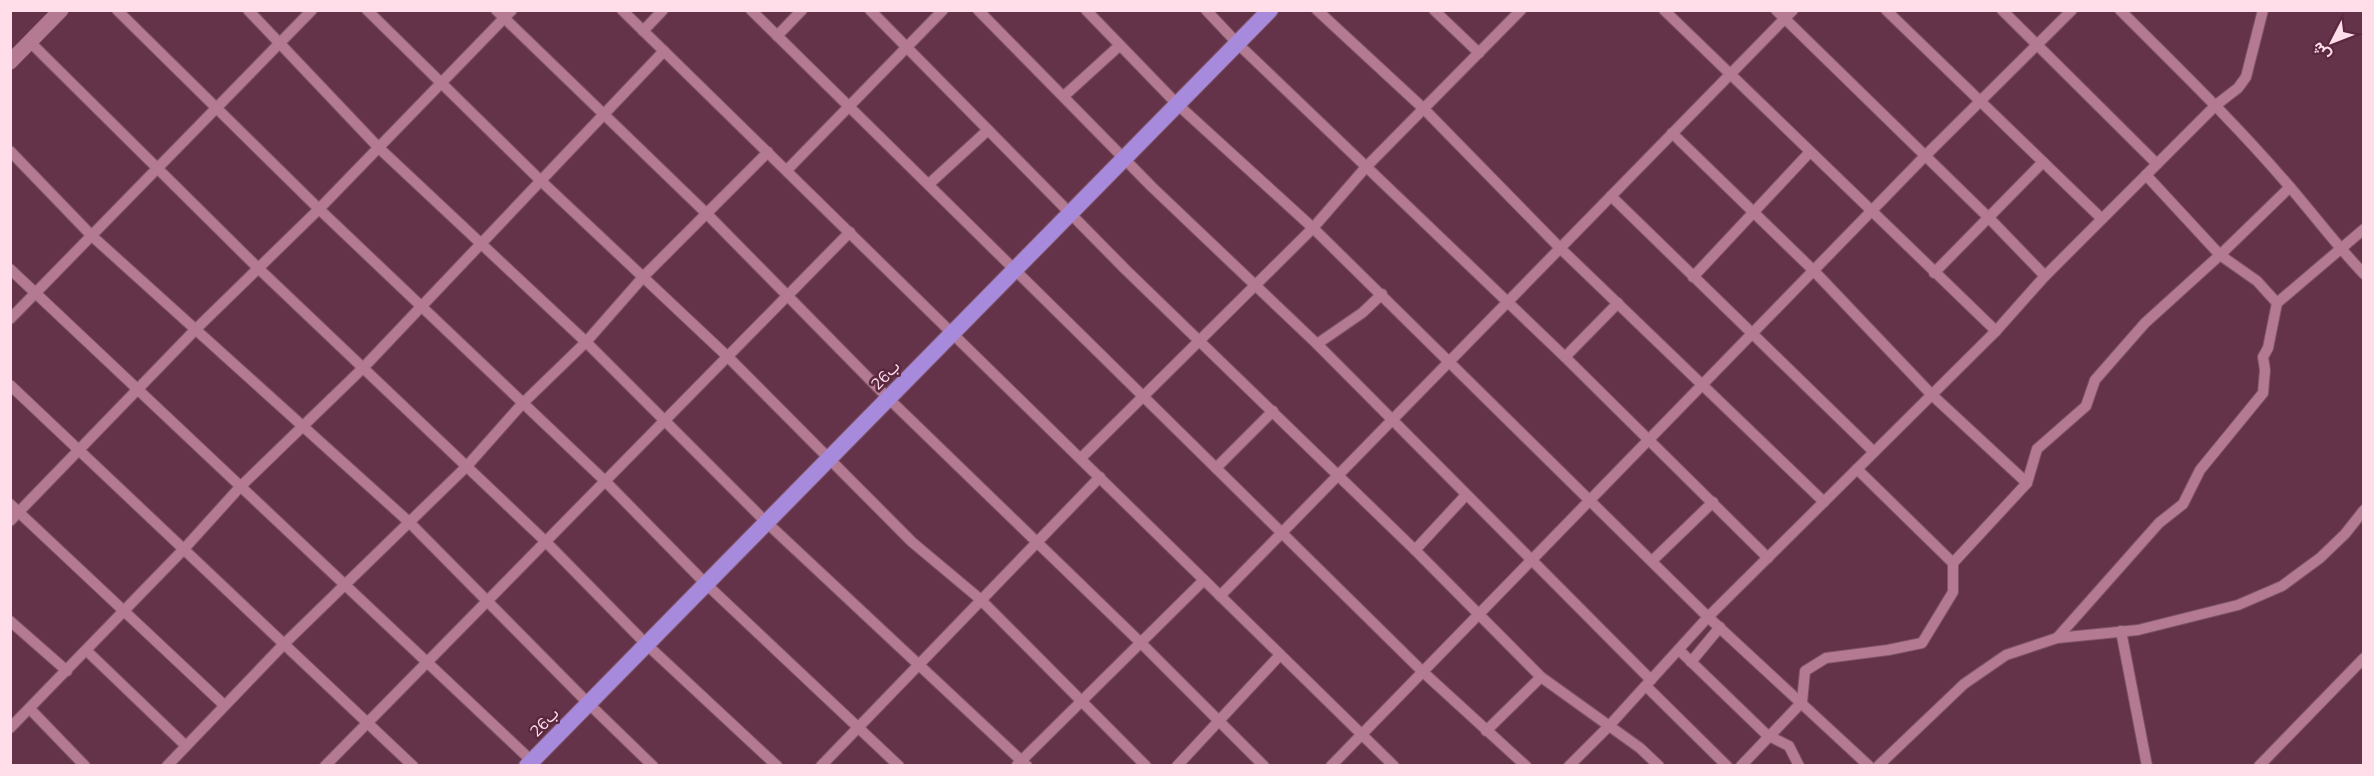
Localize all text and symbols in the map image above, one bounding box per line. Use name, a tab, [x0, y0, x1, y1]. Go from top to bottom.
north arrow	[2302, 12, 2362, 72]
text: ش	[2307, 38, 2335, 66]
street label: 26ب	[866, 356, 904, 394]
street label: 26ب	[525, 703, 563, 741]

